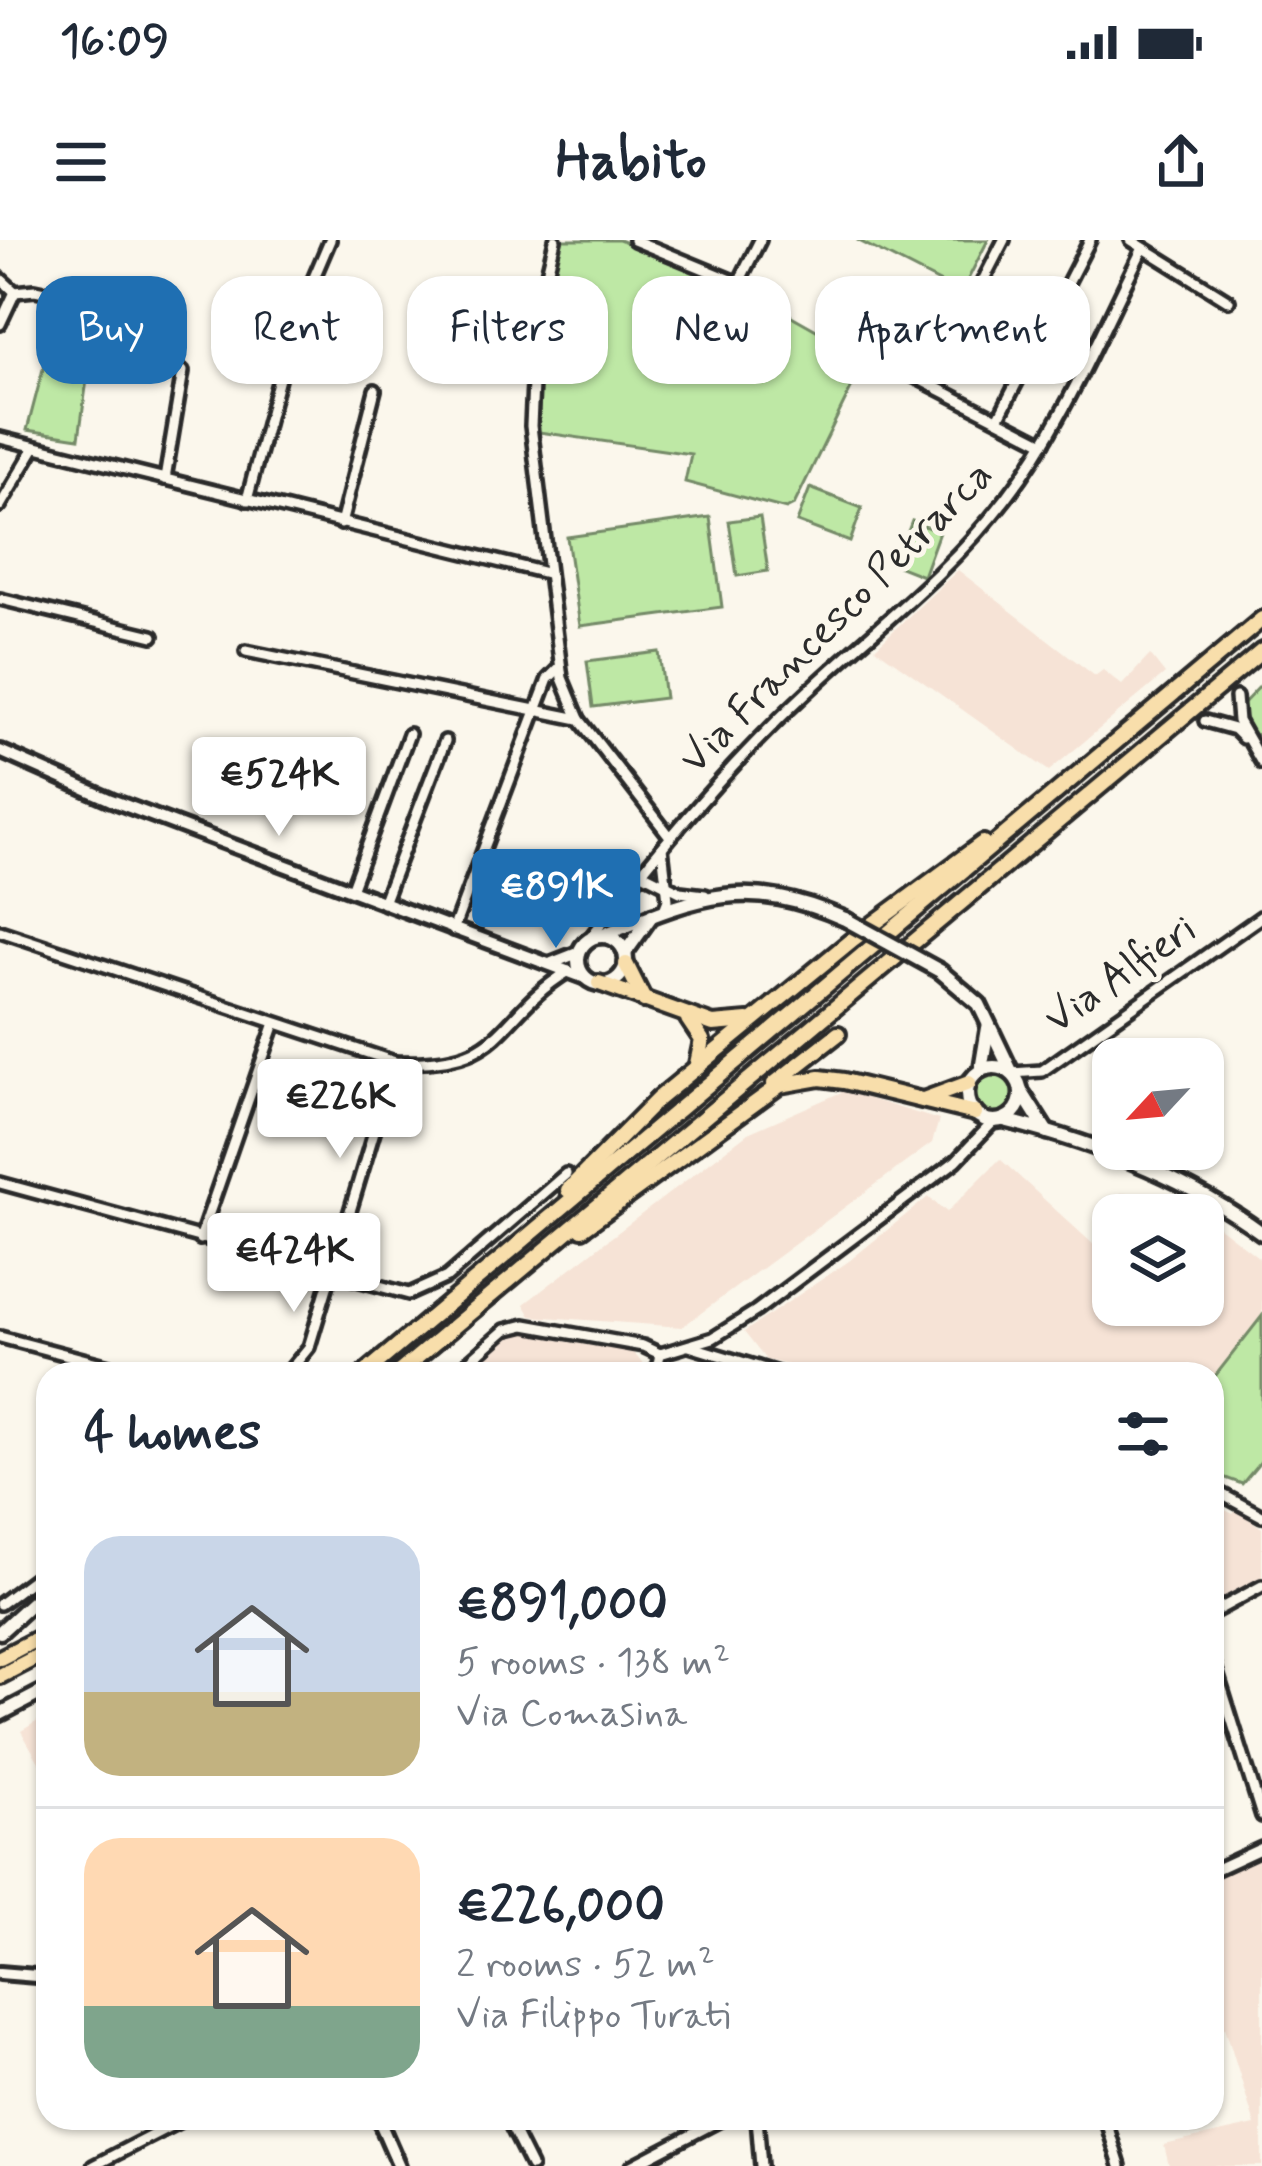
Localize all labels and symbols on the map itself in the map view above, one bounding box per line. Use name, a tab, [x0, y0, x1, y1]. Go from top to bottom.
street label: Via Francesco Petrarca	[668, 449, 1006, 787]
pin: €524K	[195, 737, 363, 839]
pin: €891K	[472, 849, 640, 951]
street label: Via Alfieri	[1034, 903, 1208, 1047]
north arrow	[1092, 1038, 1224, 1170]
pin: €226K	[256, 1059, 424, 1161]
pin: €424K	[210, 1213, 378, 1315]

